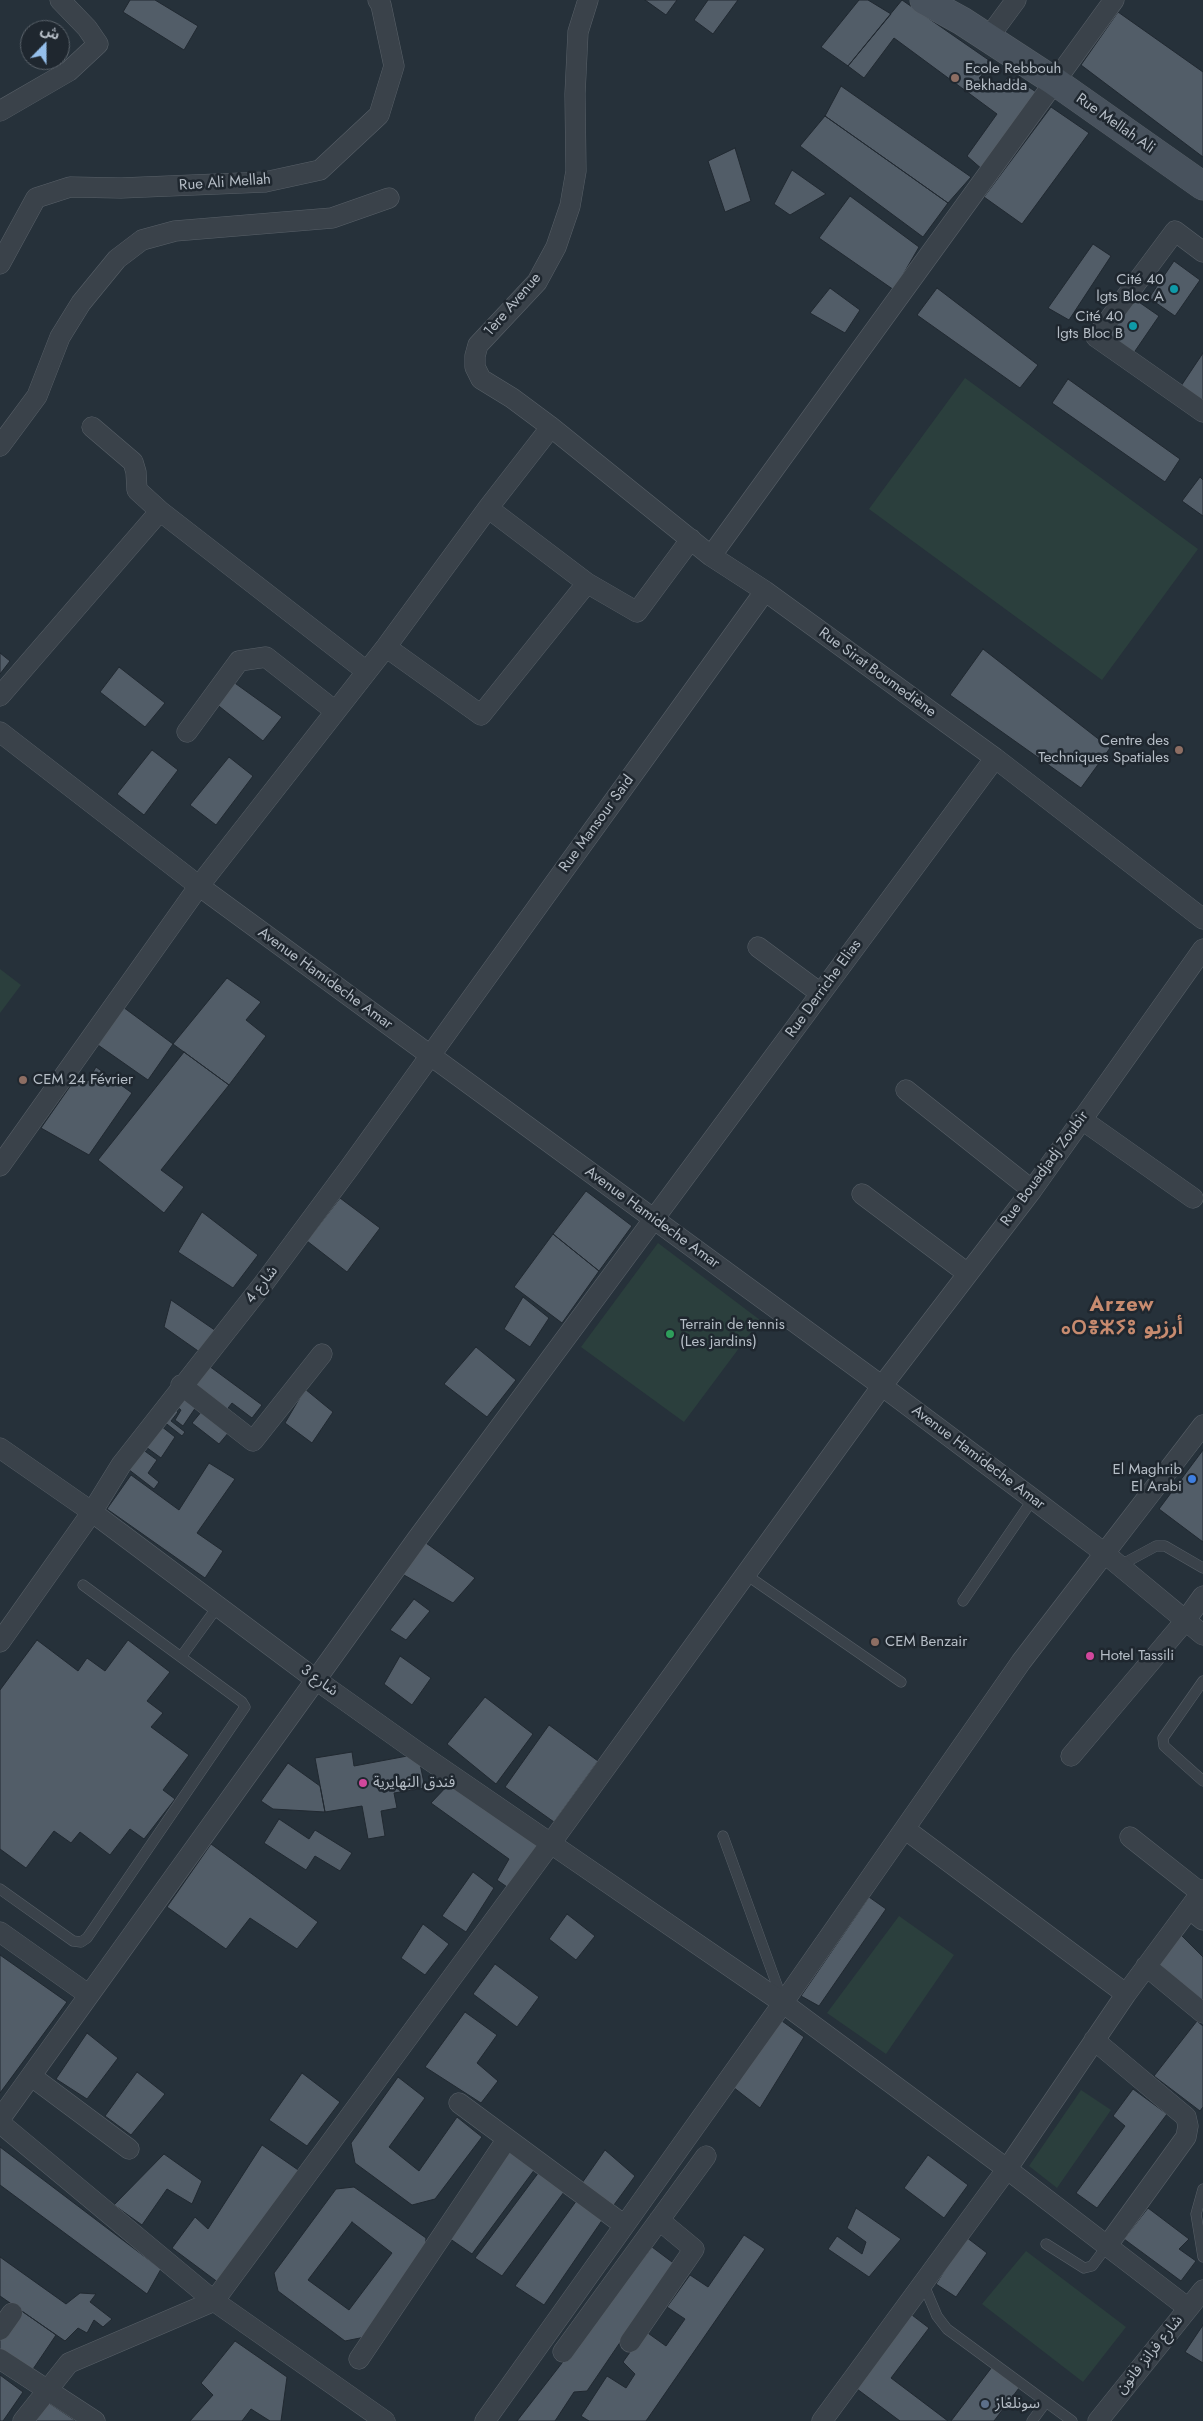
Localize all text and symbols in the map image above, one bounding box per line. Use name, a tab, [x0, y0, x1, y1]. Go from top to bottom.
text: ش	[38, 19, 63, 45]
north arrow	[20, 20, 70, 70]
place label: Ecole Rebbouh Bekhadda	[965, 60, 1061, 95]
marker: Ecole Rebbouh Bekhadda	[949, 72, 961, 84]
street label: Rue Mellah Ali	[1072, 90, 1158, 158]
street label: Rue Ali Mellah	[178, 171, 272, 195]
street label: 1ère Avenue	[481, 270, 545, 340]
place label: Cité 40 lgts Bloc A	[1096, 271, 1164, 306]
marker: Cité 40 lgts Bloc A	[1168, 283, 1180, 295]
place label: Cité 40 lgts Bloc B	[1057, 308, 1123, 343]
marker: Cité 40 lgts Bloc B	[1127, 320, 1139, 332]
street label: Rue Sirat Boumediène	[815, 624, 939, 722]
place label: Centre des Techniques Spatiales	[1038, 732, 1169, 767]
marker: Centre des Techniques Spatiales	[1173, 744, 1185, 756]
street label: Rue Mansour Said	[556, 772, 638, 876]
street label: Avenue Hamideche Amar	[254, 924, 396, 1034]
street label: Rue Derriche Elias	[782, 936, 866, 1042]
place label: CEM 24 Février	[33, 1071, 133, 1089]
marker: CEM 24 Février	[17, 1074, 29, 1086]
street label: Rue Bouadjadj Zoubir	[997, 1108, 1093, 1230]
street label: Avenue Hamideche Amar	[581, 1163, 723, 1273]
street label: شارع 4	[242, 1263, 282, 1307]
district label: Arzew ⴰⵔⴻⵣⵢⵓ أرزيو	[1065, 1294, 1179, 1341]
place label: Terrain de tennis (Les jardins)	[680, 1316, 785, 1351]
marker: Terrain de tennis (Les jardins)	[664, 1328, 676, 1340]
street label: Avenue Hamideche Amar	[908, 1402, 1048, 1514]
place label: El Maghrib El Arabi	[1112, 1461, 1182, 1496]
marker: El Maghrib El Arabi	[1186, 1473, 1198, 1485]
place label: CEM Benzair	[885, 1633, 967, 1651]
marker: CEM Benzair	[869, 1636, 881, 1648]
place label: Hotel Tassili	[1100, 1647, 1174, 1665]
marker: Hotel Tassili	[1084, 1650, 1096, 1662]
street label: شارع 3	[297, 1661, 341, 1701]
place label: فندق النهايرية	[373, 1774, 455, 1792]
marker: فندق النهايرية	[357, 1777, 369, 1789]
street label: شارع فرانز فانون	[1113, 2312, 1187, 2398]
place label: سونلغاز	[995, 2395, 1040, 2413]
marker: سونلغاز	[979, 2398, 991, 2410]

